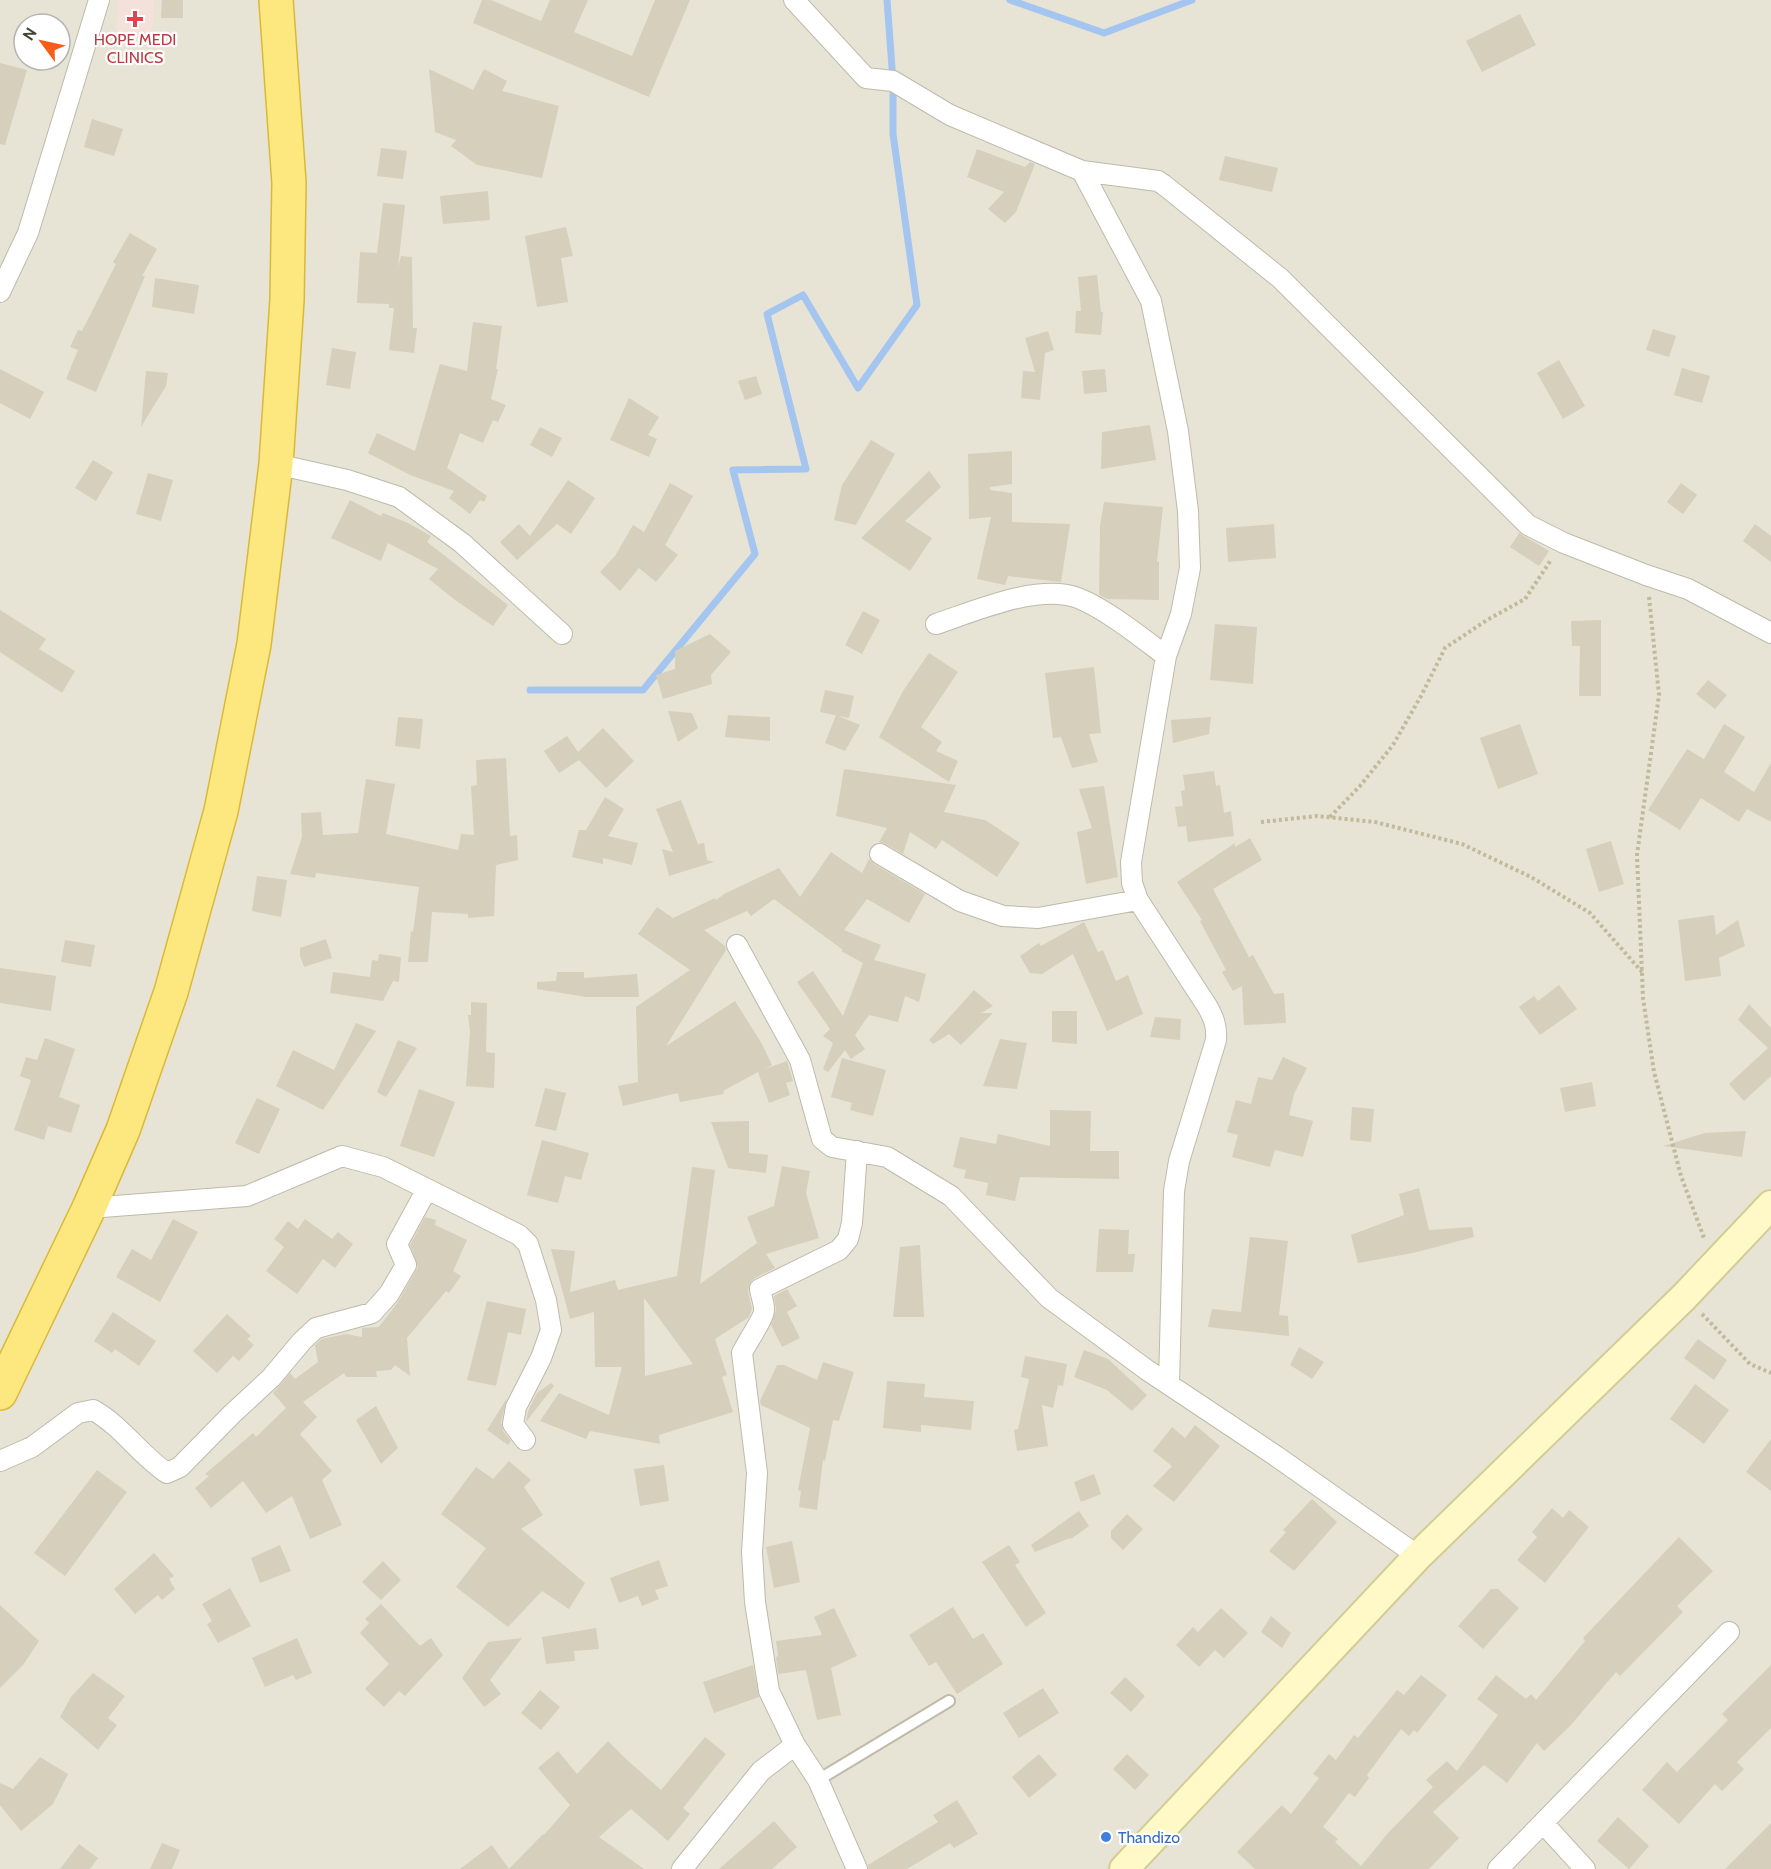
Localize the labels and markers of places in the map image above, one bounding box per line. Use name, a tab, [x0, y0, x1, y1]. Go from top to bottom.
marker: HOPE MEDI CLINICS	[126, 10, 144, 28]
place label: HOPE MEDI CLINICS	[94, 30, 176, 67]
place label: Thandizo	[1118, 1828, 1180, 1847]
marker: Thandizo	[1099, 1830, 1113, 1844]

